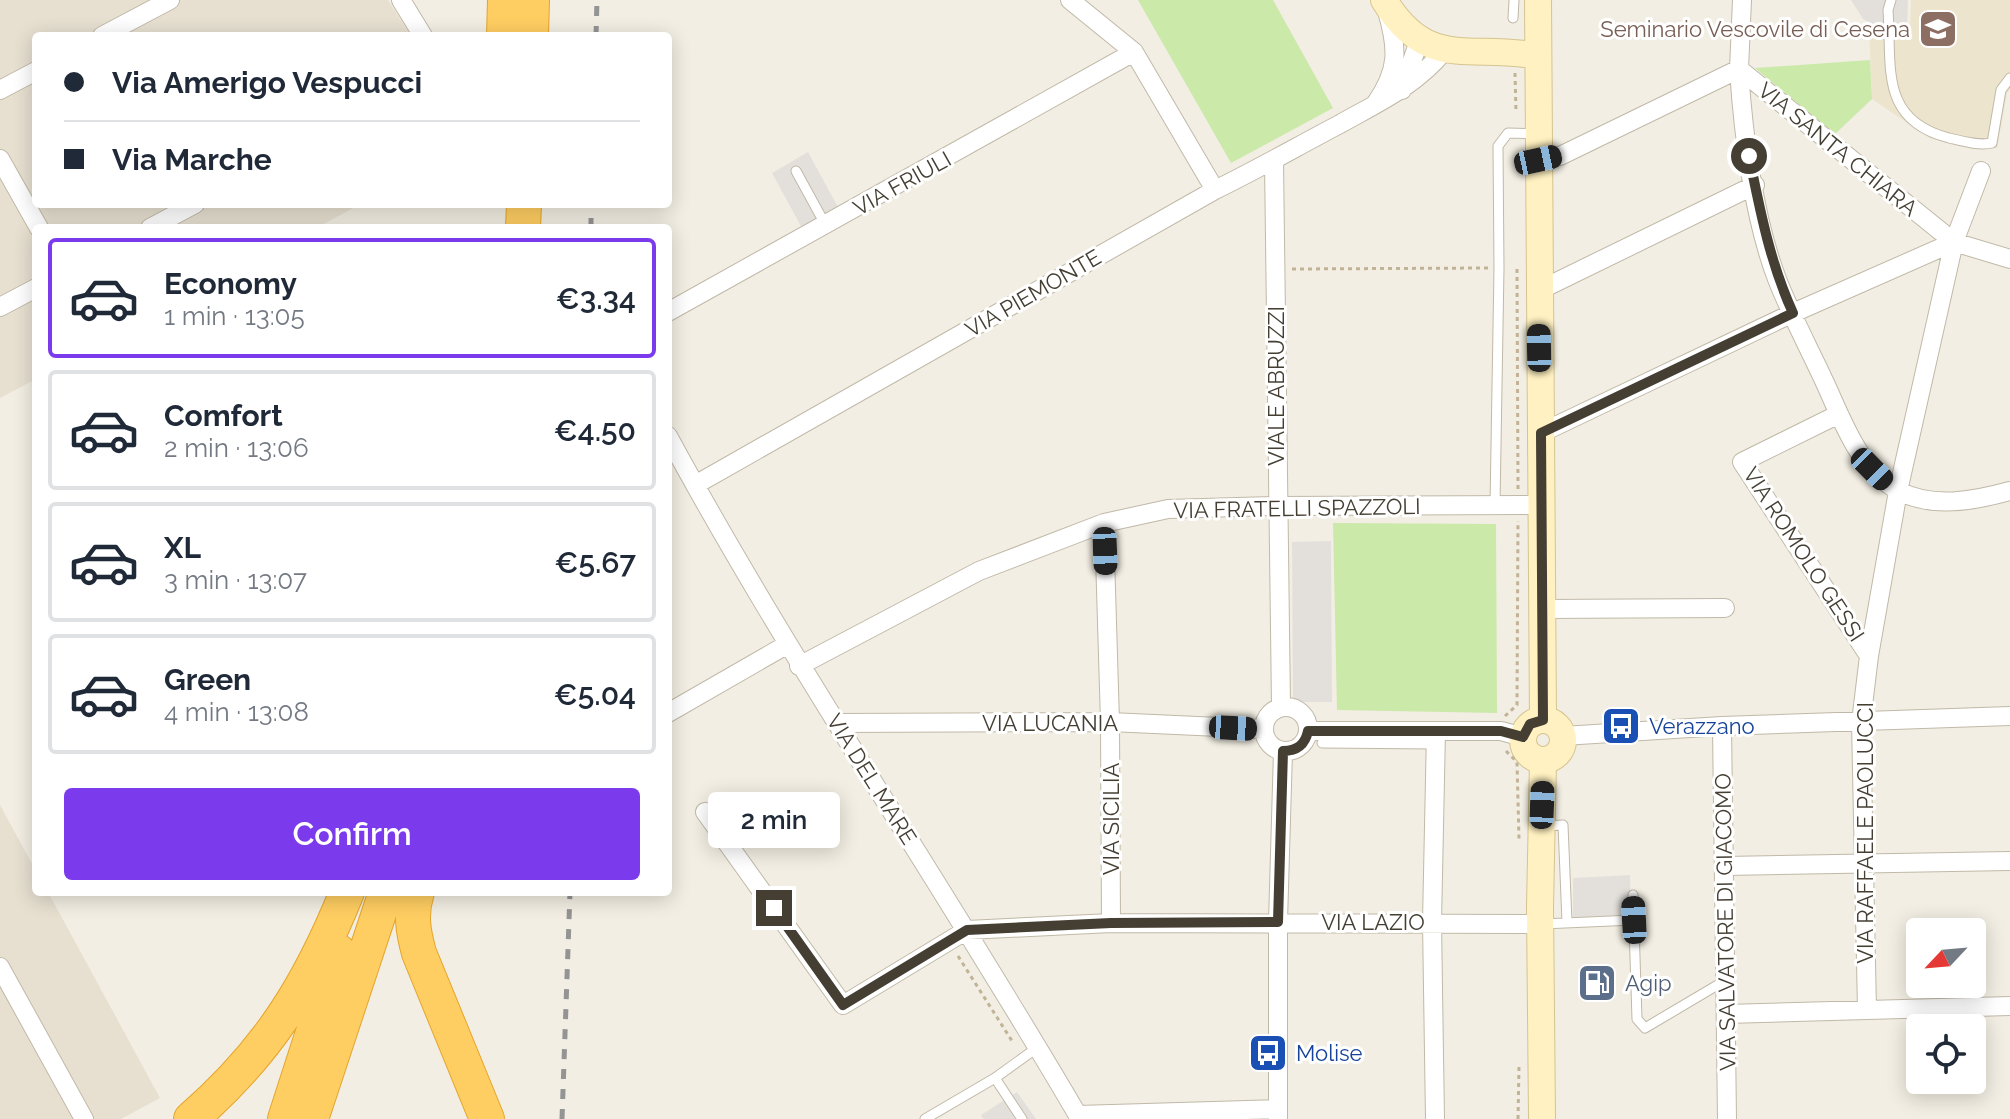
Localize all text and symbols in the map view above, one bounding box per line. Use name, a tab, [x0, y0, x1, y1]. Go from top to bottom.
school or university icon: Seminario Vescovile di Cesena	[1917, 8, 1959, 50]
place label: Seminario Vescovile di Cesena	[1600, 16, 1910, 42]
text: Via Amerigo Vespucci	[112, 65, 422, 100]
street label: VIA SANTA CHIARA	[1753, 77, 1923, 221]
route start	[1731, 138, 1767, 174]
text: Via Marche	[112, 142, 272, 177]
car	[1512, 143, 1564, 177]
street label: VIA FRIULI	[849, 145, 955, 221]
street label: VIA PIEMONTE	[961, 244, 1105, 342]
icon: car	[68, 262, 140, 334]
text: Economy	[164, 266, 297, 301]
text: €3.34	[556, 281, 636, 316]
text: 1 min · 13:05	[164, 301, 305, 331]
street label: VIALE ABRUZZI	[1263, 306, 1289, 466]
car	[1527, 324, 1551, 372]
icon: car	[68, 394, 140, 466]
text: Comfort	[164, 398, 283, 433]
text: €4.50	[554, 413, 636, 448]
text: 2 min · 13:06	[164, 433, 309, 463]
car	[1847, 444, 1897, 494]
street label: VIA ROMOLO GESSI	[1738, 462, 1870, 646]
street label: VIA FRATELLI SPAZZOLI	[1173, 493, 1421, 523]
icon: car	[68, 526, 140, 598]
car	[1092, 527, 1118, 575]
text: XL	[164, 530, 201, 565]
text: €5.67	[555, 545, 636, 580]
text: 3 min · 13:07	[164, 565, 307, 595]
icon: car	[68, 658, 140, 730]
text: Green	[164, 662, 251, 697]
text: €5.04	[554, 677, 636, 712]
text: 4 min · 13:08	[164, 697, 309, 727]
street label: VIA RAFFAELE PAOLUCCI	[1852, 702, 1878, 964]
bus stop icon: Verazzano	[1600, 705, 1642, 747]
street label: VIA DEL MARE	[821, 709, 923, 849]
street label: VIA LUCANIA	[982, 710, 1118, 736]
place label: Verazzano	[1649, 713, 1755, 739]
car	[1208, 715, 1258, 741]
street label: VIA SICILIA	[1098, 763, 1124, 875]
street label: VIA SALVATORE DI GIACOMO	[1709, 773, 1741, 1071]
car	[1529, 781, 1555, 829]
button: Confirm	[64, 788, 640, 880]
callout: 2 min	[708, 792, 840, 848]
text: 2 min	[741, 805, 807, 835]
route end	[756, 890, 792, 926]
car	[1621, 895, 1647, 945]
street label: VIA LAZIO	[1321, 909, 1425, 935]
north arrow	[1906, 918, 1986, 998]
map controls	[1906, 918, 1986, 1094]
fuel station icon: Agip	[1576, 962, 1618, 1004]
place label: Agip	[1625, 970, 1672, 996]
button: locate	[1906, 1014, 1986, 1094]
bus stop icon: Molise	[1247, 1032, 1289, 1074]
place label: Molise	[1296, 1040, 1363, 1066]

